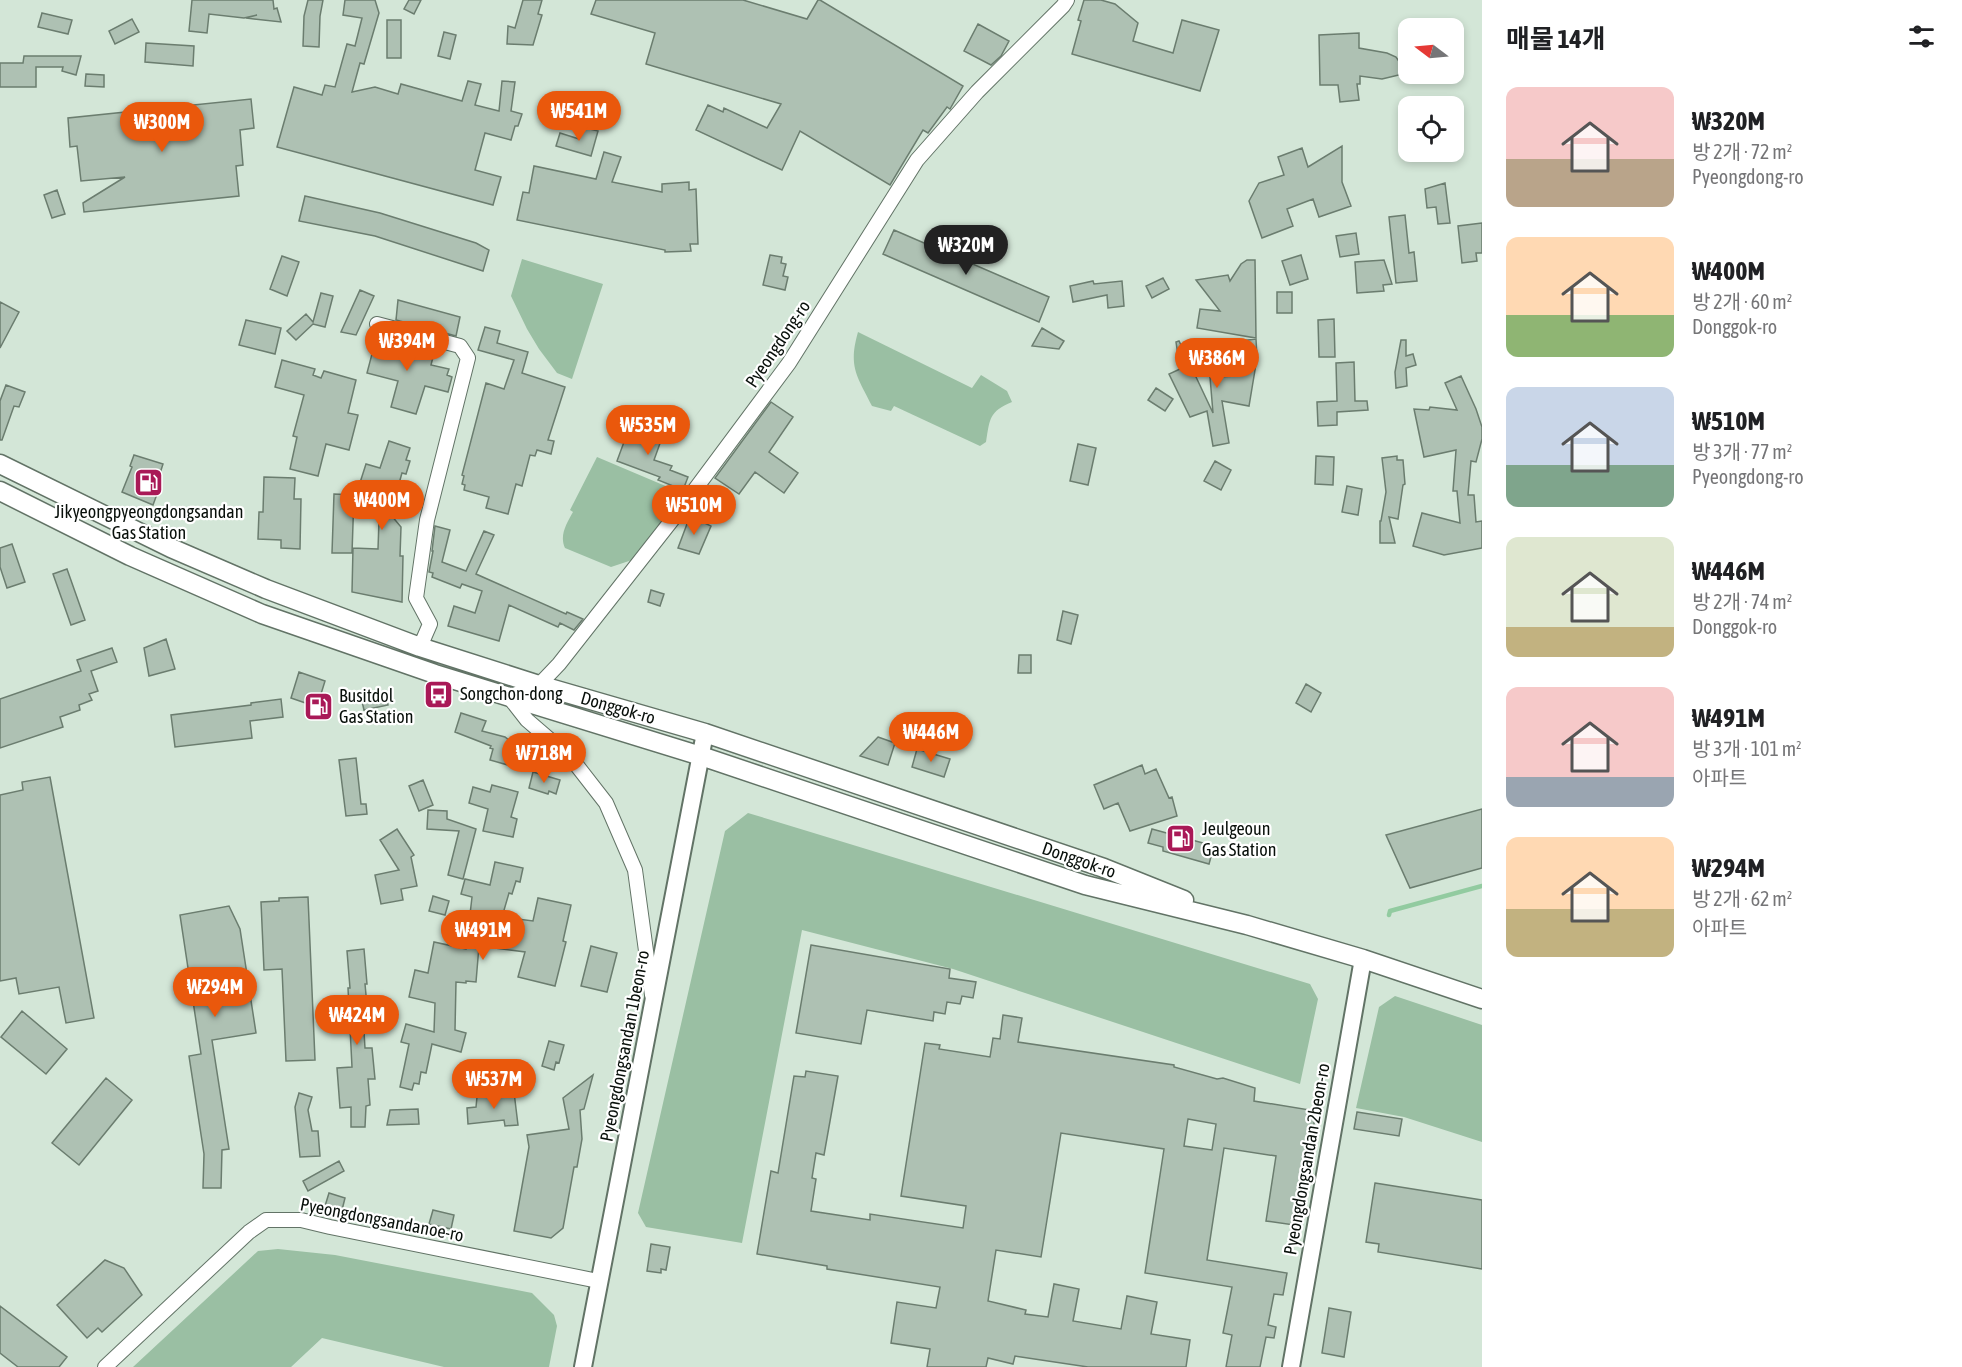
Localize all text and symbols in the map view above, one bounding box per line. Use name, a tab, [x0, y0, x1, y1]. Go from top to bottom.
north arrow	[1398, 18, 1464, 84]
map controls	[1398, 18, 1464, 162]
icon: filters	[1905, 20, 1938, 53]
text: 매물 14개	[1506, 24, 1606, 54]
pin: ₩541M	[537, 91, 621, 142]
button: locate	[1398, 96, 1464, 162]
text: ₩541M	[551, 99, 607, 122]
pin: ₩300M	[120, 102, 204, 153]
text: ₩320M	[1692, 106, 1765, 136]
text: ₩300M	[134, 110, 190, 133]
icon: home	[1554, 111, 1626, 183]
text: 방 2개 · 72 m²	[1692, 140, 1792, 163]
text: Pyeongdong-ro	[1692, 165, 1804, 188]
pin: ₩320M	[924, 225, 1008, 276]
text: ₩320M	[938, 233, 994, 256]
text: ₩400M	[1692, 256, 1765, 286]
icon: home	[1554, 261, 1626, 333]
text: 방 2개 · 60 m²	[1692, 290, 1792, 313]
street label: Pyeongdong-ro	[741, 296, 814, 391]
text: Donggok-ro	[1692, 315, 1777, 338]
pin: ₩394M	[365, 321, 449, 372]
text: ₩394M	[379, 329, 435, 352]
pin: ₩386M	[1175, 338, 1259, 389]
text: ₩386M	[1189, 346, 1245, 369]
pin: ₩535M	[606, 405, 690, 456]
text: ₩510M	[1692, 406, 1765, 436]
icon: home	[1554, 411, 1626, 483]
text: ₩535M	[620, 413, 676, 436]
text: 방 3개 · 77 m²	[1692, 440, 1792, 463]
text: Pyeongdong-ro	[1692, 465, 1804, 488]
fuel station icon: Jikyeongpyeongdongsandan Gas Station	[133, 467, 165, 499]
pin: ₩400M	[340, 480, 424, 531]
pin: ₩510M	[652, 485, 736, 536]
text: ₩400M	[354, 488, 410, 511]
text: ₩510M	[666, 493, 722, 516]
place label: Jikyeongpyeongdongsandan Gas Station	[55, 501, 243, 543]
text: ₩446M	[1692, 556, 1765, 586]
icon: home	[1554, 561, 1626, 633]
text: 방 2개 · 74 m²	[1692, 590, 1792, 613]
text: Donggok-ro	[1692, 615, 1777, 638]
bus stop icon: Songchon-dong	[423, 678, 455, 710]
place label: Songchon-dong	[460, 683, 563, 704]
place label: Busitdol Gas Station	[339, 685, 413, 727]
street label: Donggok-ro	[578, 687, 658, 728]
fuel station icon: Busitdol Gas Station	[302, 690, 334, 722]
text: ₩491M	[1692, 703, 1765, 733]
icon: home	[1554, 711, 1626, 783]
pin: ₩446M	[889, 712, 973, 763]
text: ₩446M	[903, 720, 959, 743]
pin: ₩718M	[502, 733, 586, 784]
text: 방 3개 · 101 m²	[1692, 737, 1802, 760]
text: ₩718M	[516, 741, 572, 764]
text: 아파트	[1692, 766, 1747, 789]
place label: Jeulgeoun Gas Station	[1202, 818, 1276, 860]
fuel station icon: Jeulgeoun Gas Station	[1165, 823, 1197, 855]
street label: Donggok-ro	[1039, 837, 1119, 882]
text: ₩294M	[1692, 853, 1765, 883]
icon: home	[1554, 861, 1626, 933]
text: 방 2개 · 62 m²	[1692, 887, 1792, 910]
pin: ₩491M	[441, 910, 525, 961]
text: 아파트	[1692, 916, 1747, 939]
text: ₩491M	[455, 918, 511, 941]
street label: Pyeongdongsandan 1beon-ro	[596, 949, 653, 1143]
pin: ₩294M	[173, 967, 257, 1018]
text: ₩294M	[187, 975, 243, 998]
pin: ₩424M	[315, 995, 399, 1046]
text: ₩424M	[329, 1003, 385, 1026]
pin: ₩537M	[452, 1059, 536, 1110]
street label: Pyeongdongsandan 2beon-ro	[1279, 1061, 1334, 1256]
text: ₩537M	[466, 1067, 522, 1090]
street label: Pyeongdongsandanoe-ro	[299, 1193, 466, 1246]

